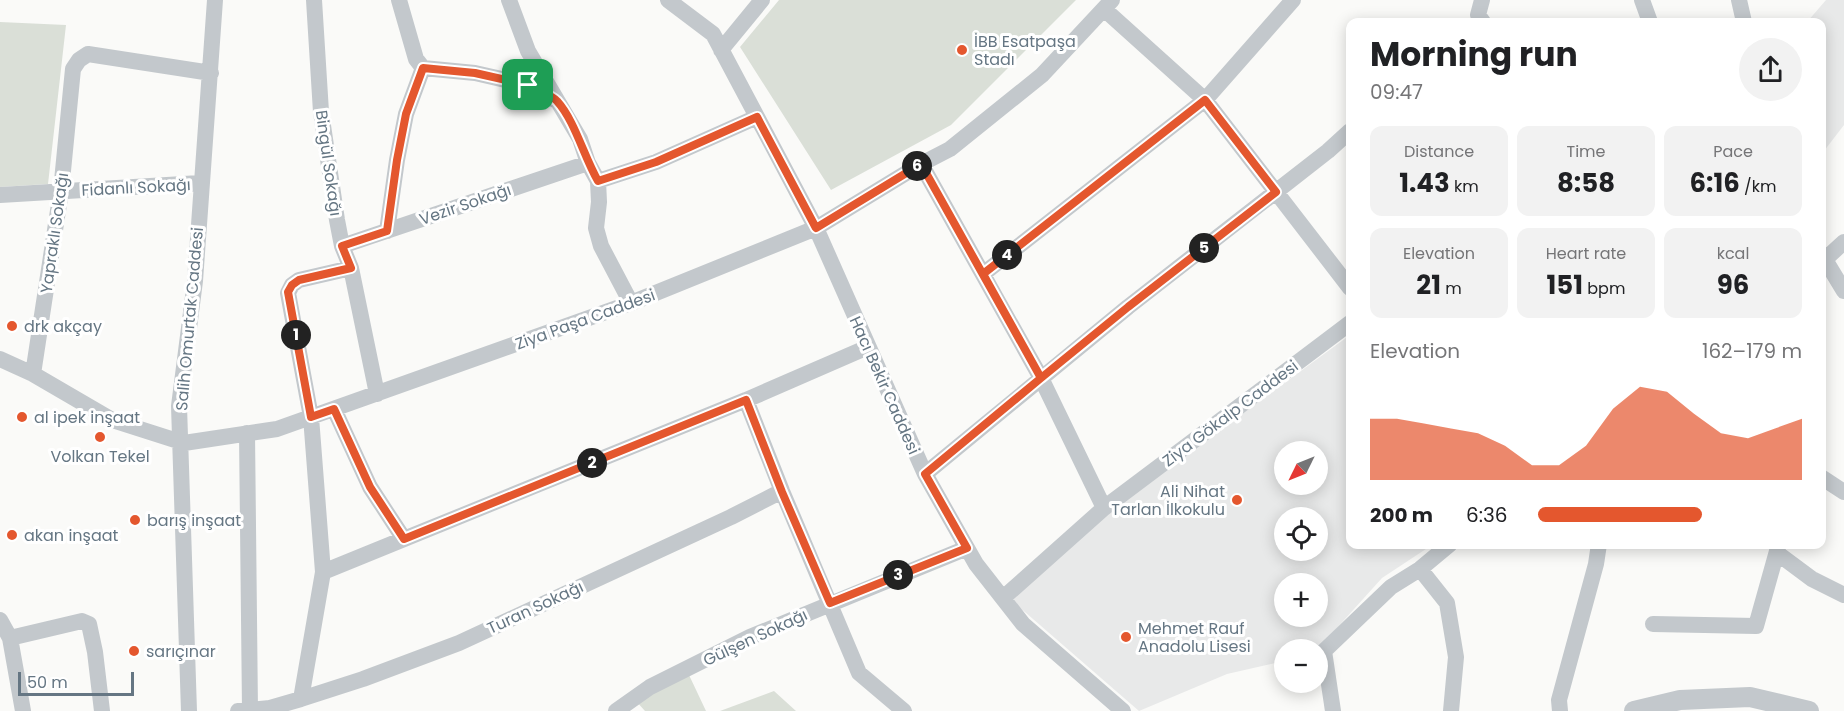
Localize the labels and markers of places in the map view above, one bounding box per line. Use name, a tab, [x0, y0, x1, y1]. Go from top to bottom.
place label: İBB Esatpaşa Stadı	[974, 30, 1076, 71]
marker: İBB Esatpaşa Stadı	[955, 43, 969, 57]
pin	[502, 59, 553, 110]
pin: 6	[902, 151, 932, 181]
pin: 5	[1189, 233, 1219, 263]
pin: 4	[992, 240, 1022, 270]
place label: drk akçay	[24, 315, 102, 338]
marker: drk akçay	[5, 319, 19, 333]
pin: 1	[281, 320, 311, 350]
place label: al ipek inşaat	[34, 406, 140, 429]
marker: al ipek inşaat	[15, 410, 29, 424]
marker: Volkan Tekel	[93, 430, 107, 444]
place label: Volkan Tekel	[50, 445, 150, 468]
pin: 2	[577, 448, 607, 478]
place label: Ali Nihat Tarlan İlkokulu	[1111, 480, 1225, 521]
marker: Ali Nihat Tarlan İlkokulu	[1230, 493, 1244, 507]
place label: barış inşaat	[147, 509, 241, 532]
marker: barış inşaat	[128, 513, 142, 527]
place label: akan inşaat	[24, 524, 119, 547]
marker: akan inşaat	[5, 528, 19, 542]
pin: 3	[883, 560, 913, 590]
place label: Mehmet Rauf Anadolu Lisesi	[1138, 617, 1251, 658]
marker: Mehmet Rauf Anadolu Lisesi	[1119, 630, 1133, 644]
place label: sarıçınar	[146, 640, 216, 663]
marker: sarıçınar	[127, 644, 141, 658]

